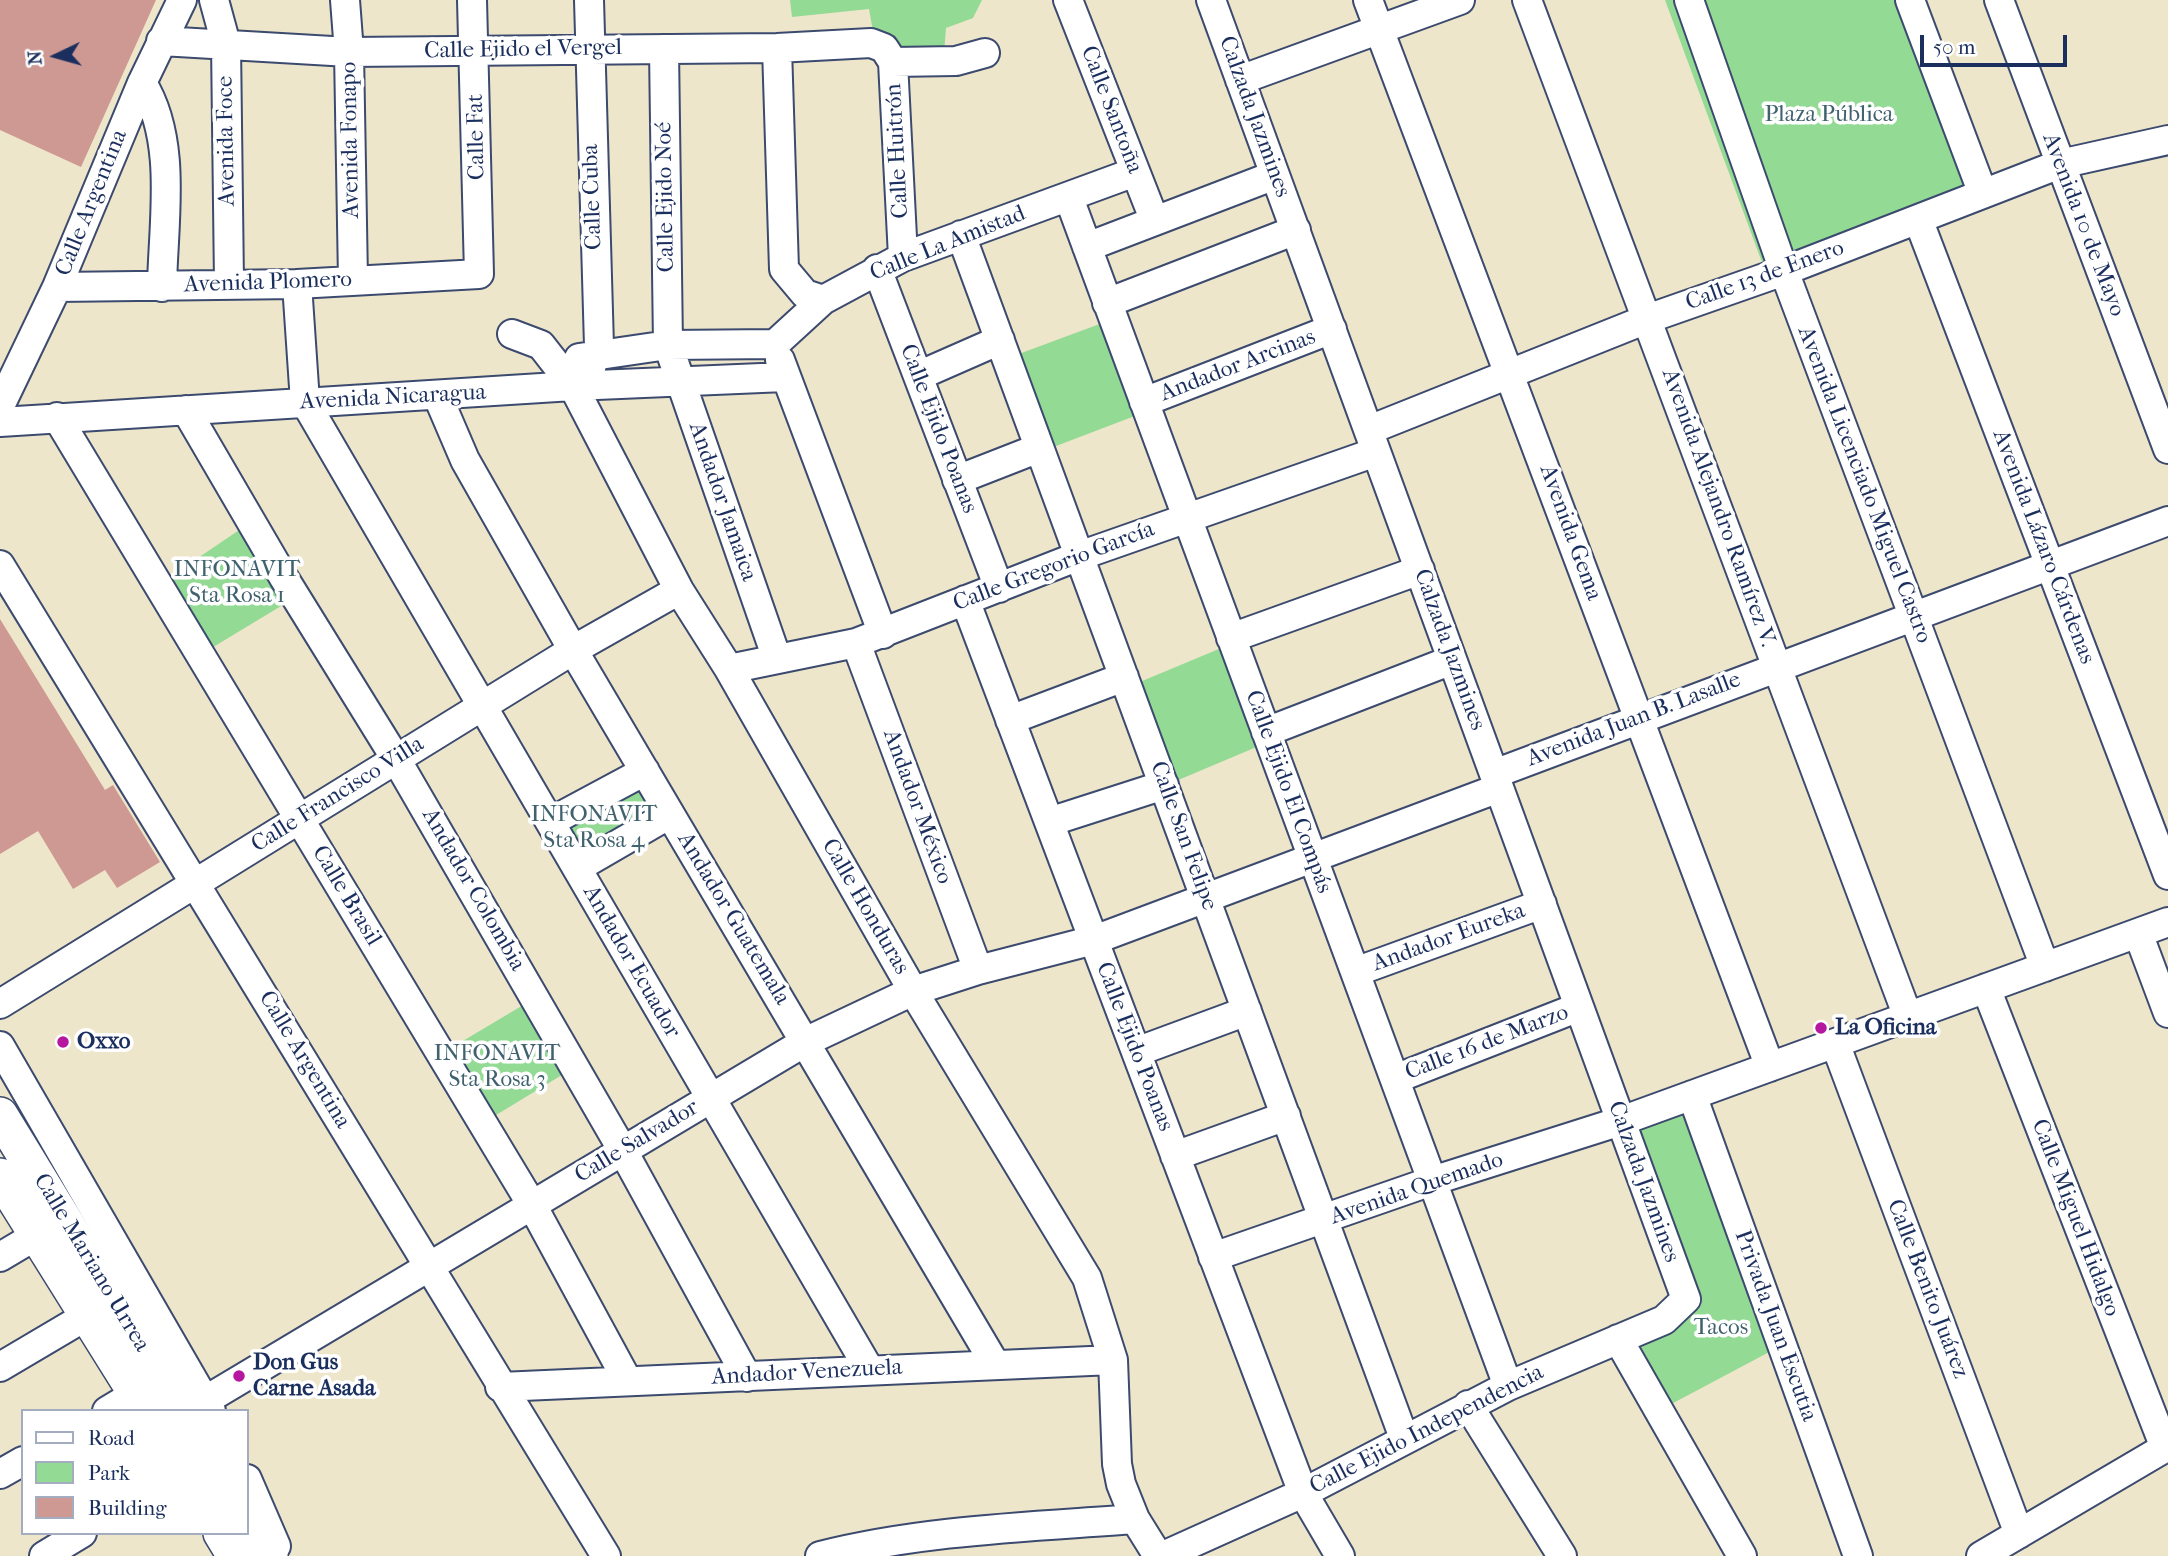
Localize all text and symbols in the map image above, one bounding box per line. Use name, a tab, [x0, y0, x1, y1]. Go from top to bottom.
north arrow	[21, 21, 91, 91]
scale bar	[1923, 21, 2070, 65]
street label: Calzada Jazmines	[1212, 33, 1296, 201]
street label: Calle Ejido el Vergel	[424, 34, 622, 66]
text: 50 m	[1933, 35, 1976, 59]
street label: Calle Santoña	[1074, 42, 1148, 178]
text: N	[23, 50, 47, 66]
street label: Avenida Fonapo	[336, 61, 366, 219]
street label: Avenida Foce	[212, 76, 242, 206]
street label: Calle Huitrón	[881, 83, 915, 219]
street label: Calle Fat	[462, 94, 492, 180]
park label: Plaza Pública	[1764, 101, 1894, 129]
street label: Calle Ejido Noé	[651, 121, 681, 273]
street label: Calle Argentina	[50, 126, 134, 280]
street label: Avenida 10 de Mayo	[2035, 129, 2131, 321]
street label: Calle Cuba	[577, 144, 609, 250]
street label: Calle La Amistad	[866, 200, 1030, 288]
street label: Calle 13 de Enero	[1682, 235, 1848, 317]
street label: Avenida Plomero	[183, 266, 353, 300]
street label: Avenida Licenciado Miguel Castro	[1791, 323, 1937, 647]
street label: Andador Arcinas	[1156, 324, 1320, 408]
street label: Calle Ejido Poanas	[893, 341, 983, 517]
street label: Avenida Alejandro Ramírez V.	[1655, 365, 1781, 651]
street label: Avenida Nicaragua	[299, 379, 487, 417]
street label: Andador Jamaica	[682, 419, 762, 585]
street label: Avenida Lázaro Cárdenas	[1986, 426, 2100, 668]
street label: Avenida Gema	[1533, 461, 1607, 605]
street label: Calle Gregorio García	[950, 516, 1158, 618]
park label: INFONAVIT Sta Rosa 1	[174, 556, 300, 610]
street label: Calzada Jazmines	[1407, 566, 1491, 734]
street label: Avenida Juan B. Lasalle	[1523, 666, 1745, 774]
street label: Calle Ejido El Compás	[1238, 687, 1338, 897]
street label: Andador México	[876, 726, 958, 888]
street label: Calle Francisco Villa	[247, 731, 429, 859]
street label: Calle San Felipe	[1143, 758, 1223, 914]
park label: INFONAVIT Sta Rosa 4	[531, 801, 657, 855]
street label: Andador Colombia	[415, 804, 531, 976]
street label: Andador Guatemala	[671, 828, 795, 1010]
street label: Calle Honduras	[815, 834, 915, 980]
street label: Calle Brasil	[305, 841, 387, 951]
street label: Andador Ecuador	[576, 881, 686, 1043]
street label: Andador Eureka	[1369, 898, 1529, 978]
street label: Calle Ejido Poanas	[1089, 959, 1179, 1135]
street label: Calle Argentina	[252, 986, 356, 1134]
street label: Calle 16 de Marzo	[1401, 999, 1573, 1087]
place label: La Oficina	[1835, 1014, 1936, 1042]
marker: La Oficina	[1813, 1020, 1829, 1036]
place label: Oxxo	[77, 1028, 130, 1056]
marker: Oxxo	[55, 1034, 71, 1050]
park label: INFONAVIT Sta Rosa 3	[434, 1040, 560, 1094]
street label: Calle Salvador	[570, 1094, 704, 1190]
street label: Calzada Jazmines	[1601, 1098, 1685, 1266]
street label: Calle Miguel Hidalgo	[2025, 1115, 2125, 1321]
street label: Avenida Quemado	[1327, 1147, 1507, 1231]
street label: Calle Mariano Urrea	[27, 1169, 155, 1357]
street label: Calle Benito Juárez	[1880, 1196, 1974, 1382]
street label: Privada Juan Escutia	[1728, 1227, 1822, 1425]
park label: Tacos	[1694, 1314, 1748, 1342]
place label: Don Gus Carne Asada	[253, 1349, 376, 1403]
street label: Andador Venezuela	[711, 1354, 903, 1392]
street label: Calle Ejido Independencia	[1306, 1359, 1548, 1501]
marker: Don Gus Carne Asada	[231, 1368, 247, 1384]
legend	[21, 1409, 248, 1535]
text: Road	[88, 1426, 135, 1450]
text: Park	[88, 1461, 130, 1485]
text: Building	[88, 1496, 166, 1520]

